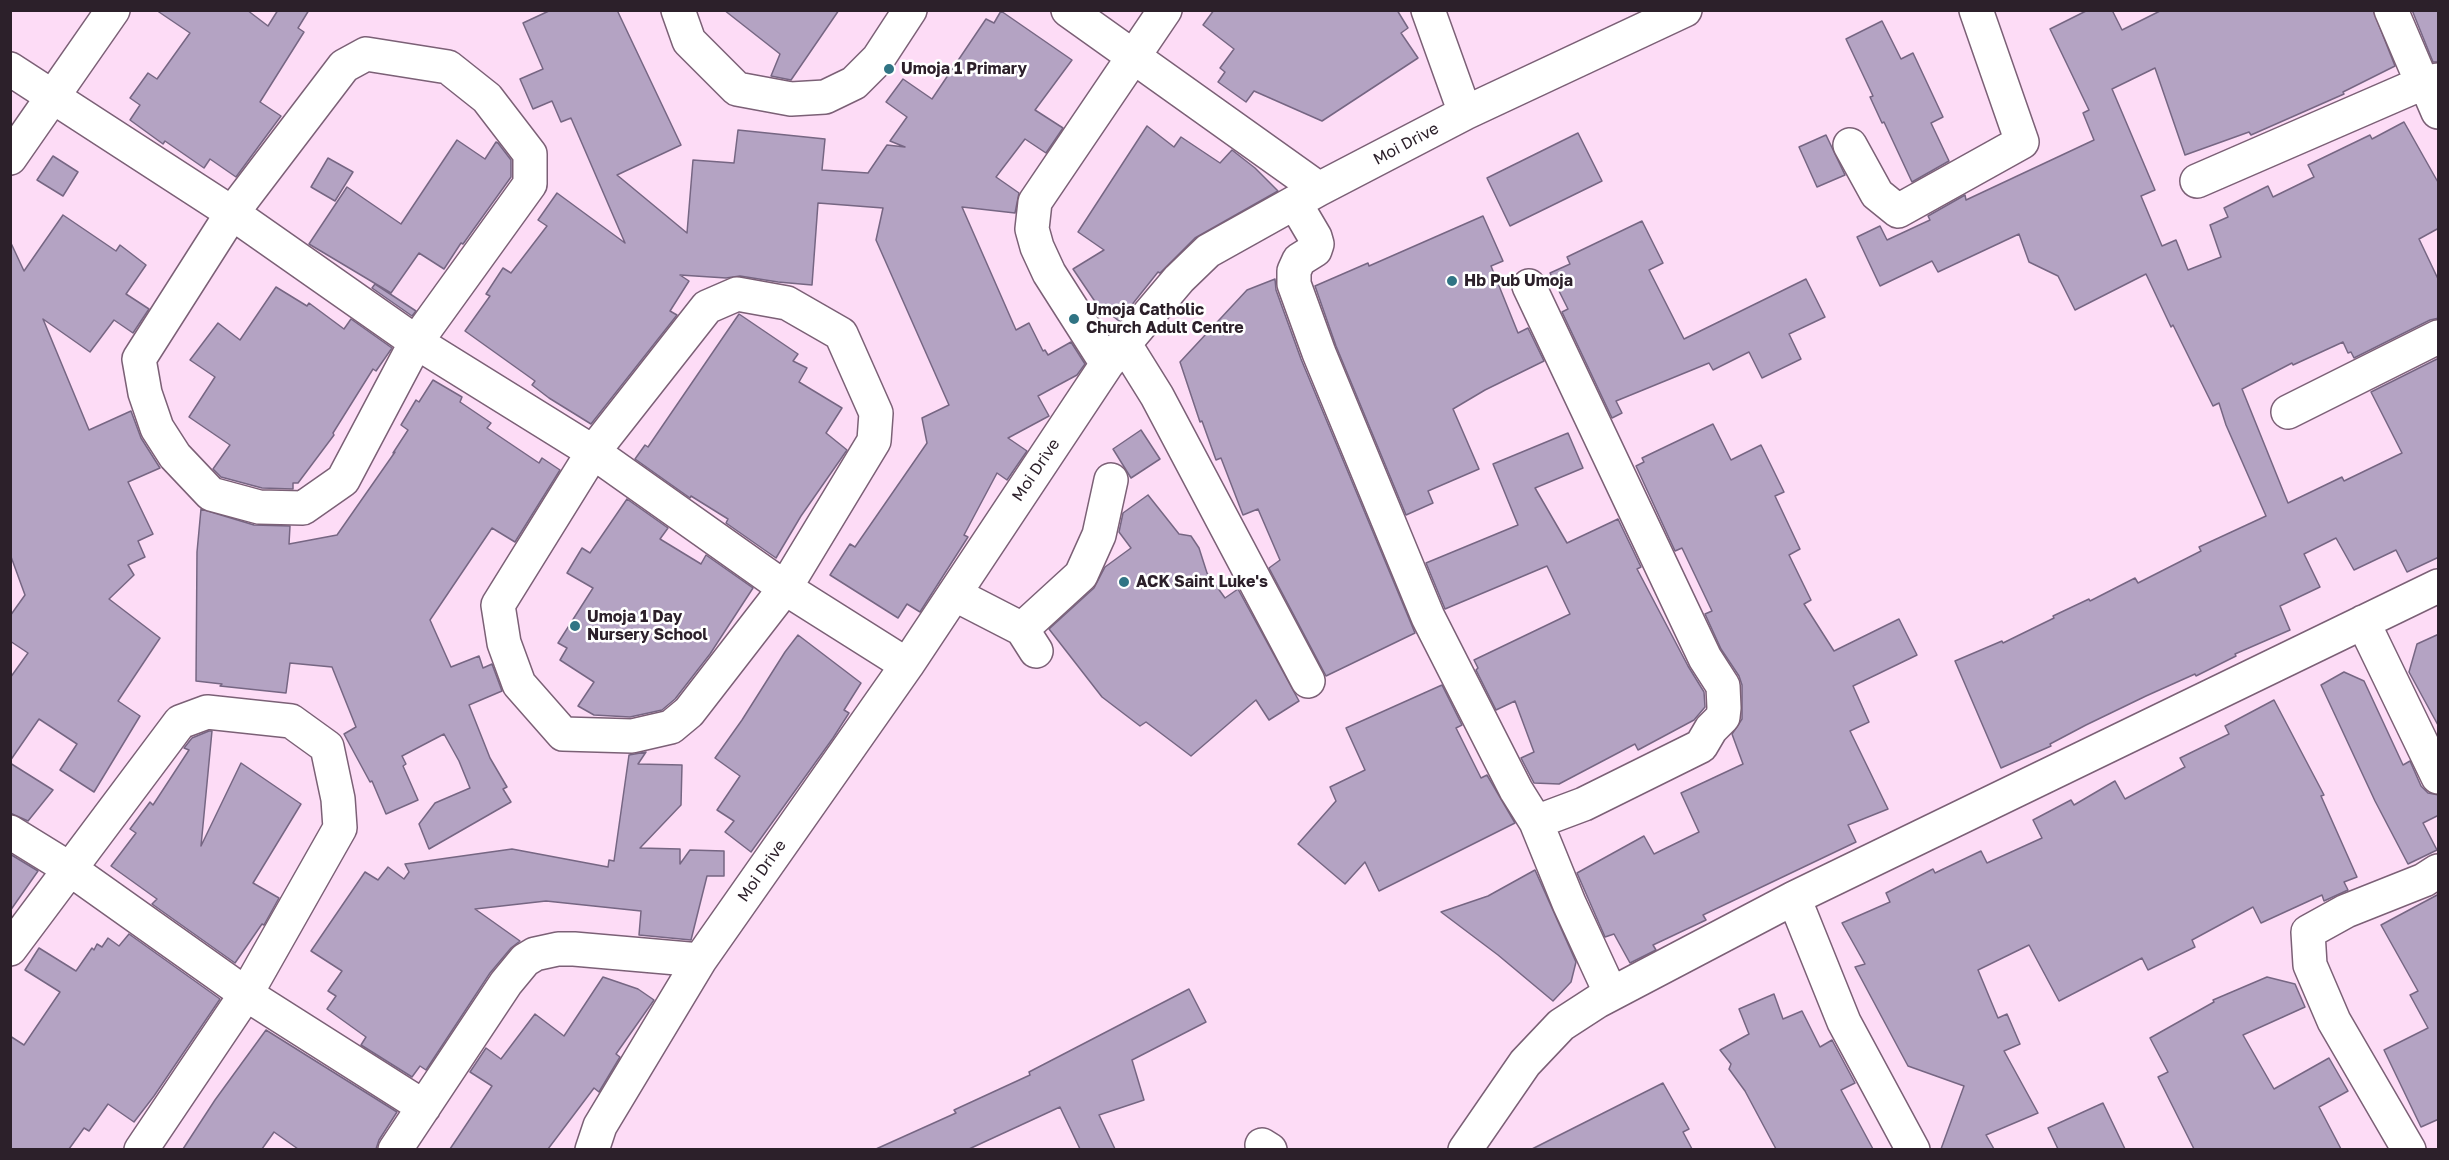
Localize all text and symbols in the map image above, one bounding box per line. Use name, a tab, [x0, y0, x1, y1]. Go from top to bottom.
place label: Umoja 1 Primary	[901, 59, 1027, 79]
marker: Umoja 1 Primary	[882, 62, 896, 76]
street label: Moi Drive	[1370, 119, 1442, 169]
place label: Hb Pub Umoja	[1464, 271, 1573, 291]
marker: Hb Pub Umoja	[1445, 274, 1459, 288]
place label: Umoja Catholic Church Adult Centre	[1086, 300, 1244, 338]
marker: Umoja Catholic Church Adult Centre	[1067, 312, 1081, 326]
street label: Moi Drive	[1008, 435, 1064, 505]
place label: ACK Saint Luke's	[1136, 572, 1268, 592]
marker: ACK Saint Luke's	[1117, 575, 1131, 589]
place label: Umoja 1 Day Nursery School	[587, 607, 708, 645]
marker: Umoja 1 Day Nursery School	[568, 619, 582, 633]
street label: Moi Drive	[734, 836, 790, 906]

